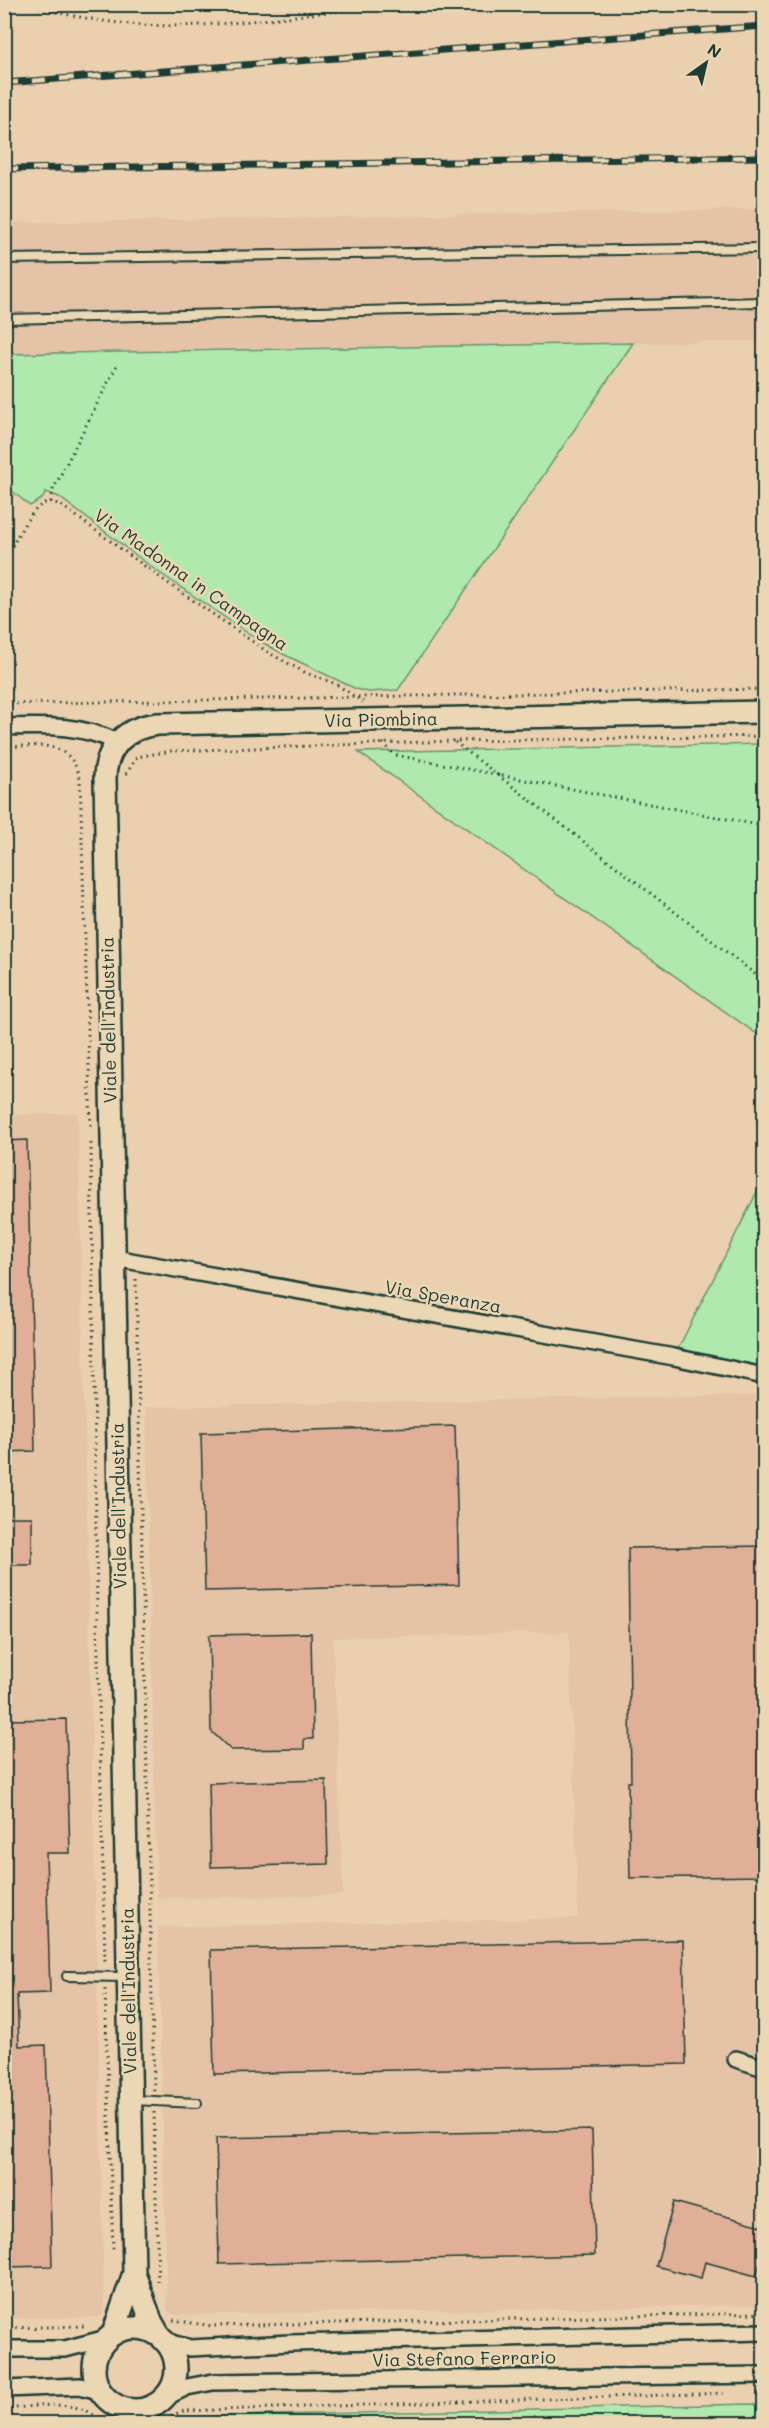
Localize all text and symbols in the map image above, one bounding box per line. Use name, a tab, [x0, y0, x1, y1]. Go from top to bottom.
north arrow	[676, 33, 736, 93]
text: N	[704, 38, 726, 62]
street label: Via Madonna in Campagna	[90, 503, 294, 656]
street label: Via Piombina	[324, 706, 438, 732]
street label: Viale dell'Industria	[95, 936, 121, 1104]
street label: Via Speranza	[383, 1274, 503, 1318]
street label: Viale dell'Industria	[105, 1422, 131, 1590]
street label: Viale dell'Industria	[115, 1907, 141, 2075]
street label: Via Stefano Ferrario	[372, 2344, 556, 2372]

